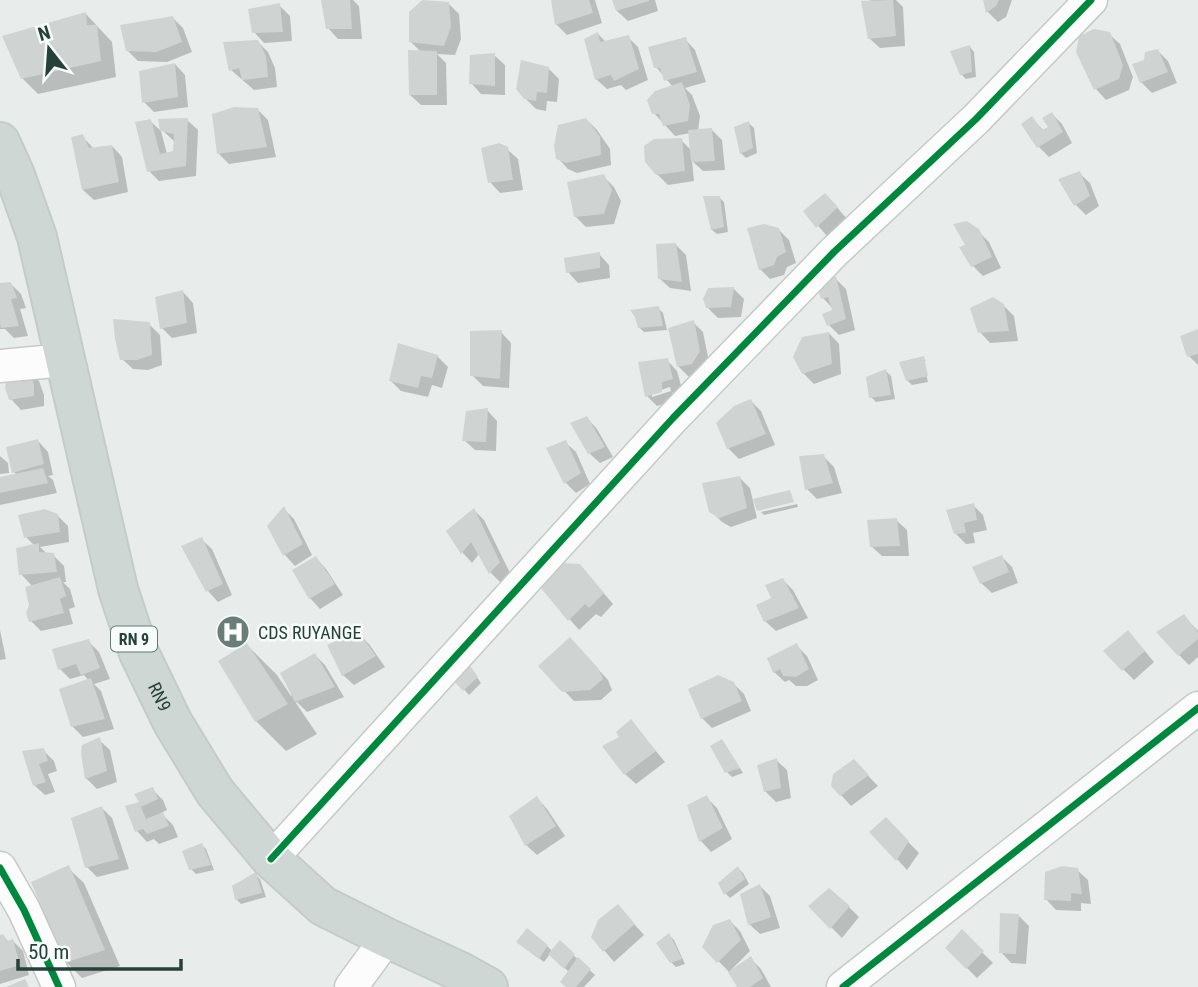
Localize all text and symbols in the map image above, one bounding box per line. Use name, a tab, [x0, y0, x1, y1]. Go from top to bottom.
north arrow	[14, 14, 84, 84]
text: N	[35, 21, 53, 46]
hospital icon: CDS RUYANGE	[214, 613, 252, 651]
place label: CDS RUYANGE	[258, 622, 361, 643]
road number: RN 9	[111, 626, 157, 652]
street label: RN9	[144, 679, 176, 714]
scale bar	[18, 928, 180, 972]
text: 50 m	[28, 940, 69, 964]

